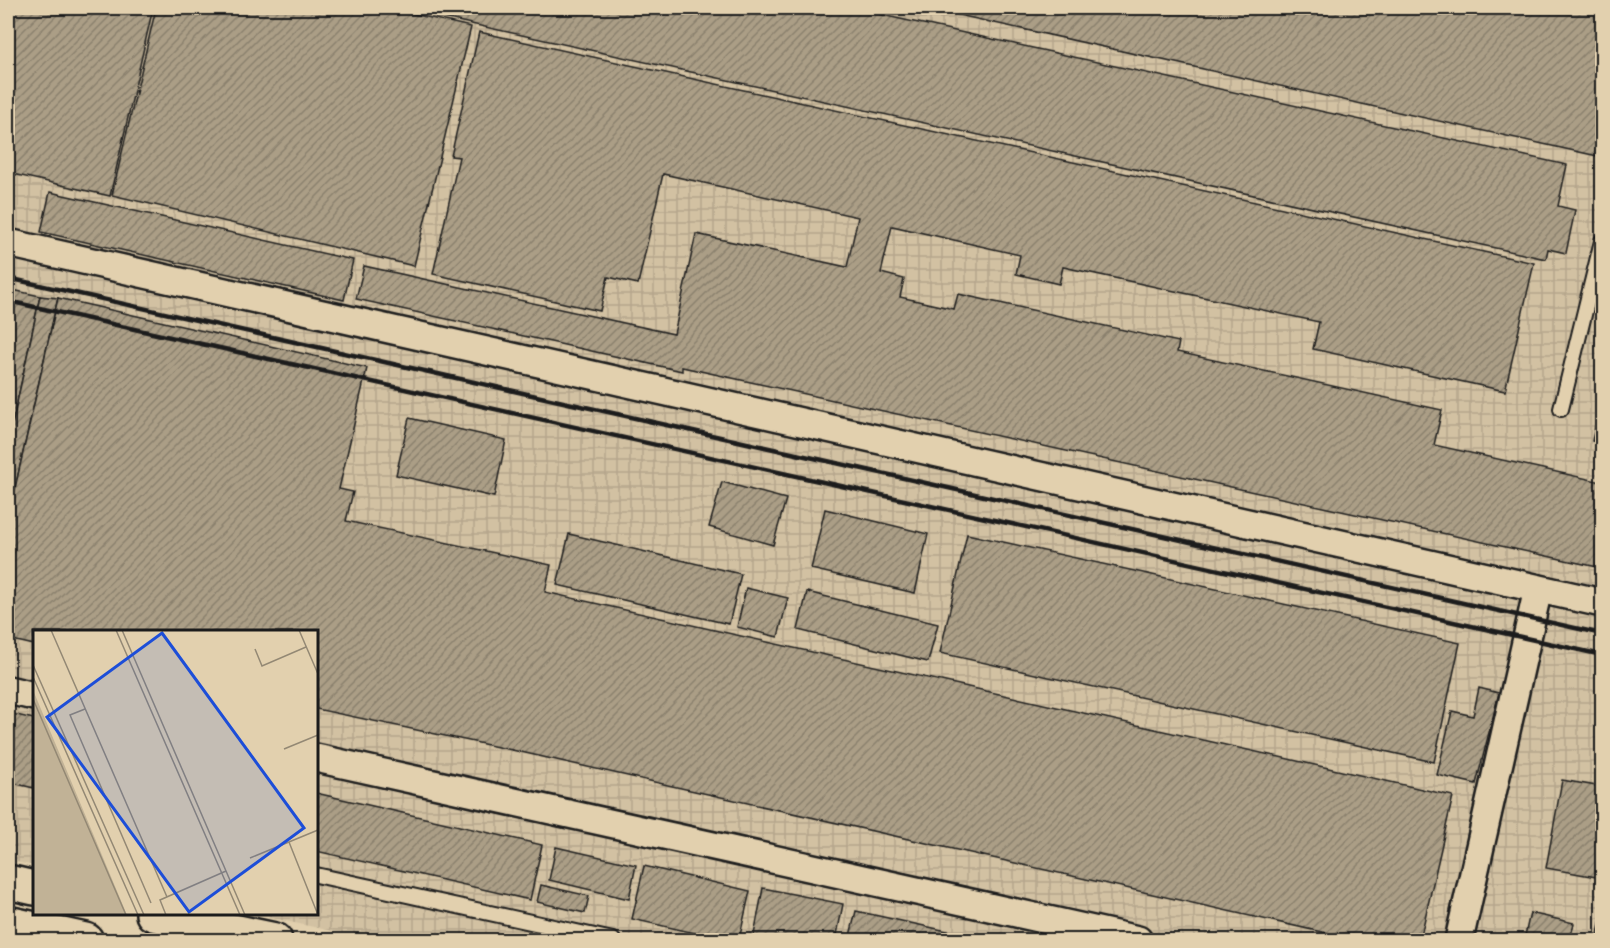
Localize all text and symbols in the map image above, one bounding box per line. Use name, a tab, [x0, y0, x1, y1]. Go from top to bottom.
inset map	[33, 630, 318, 915]

